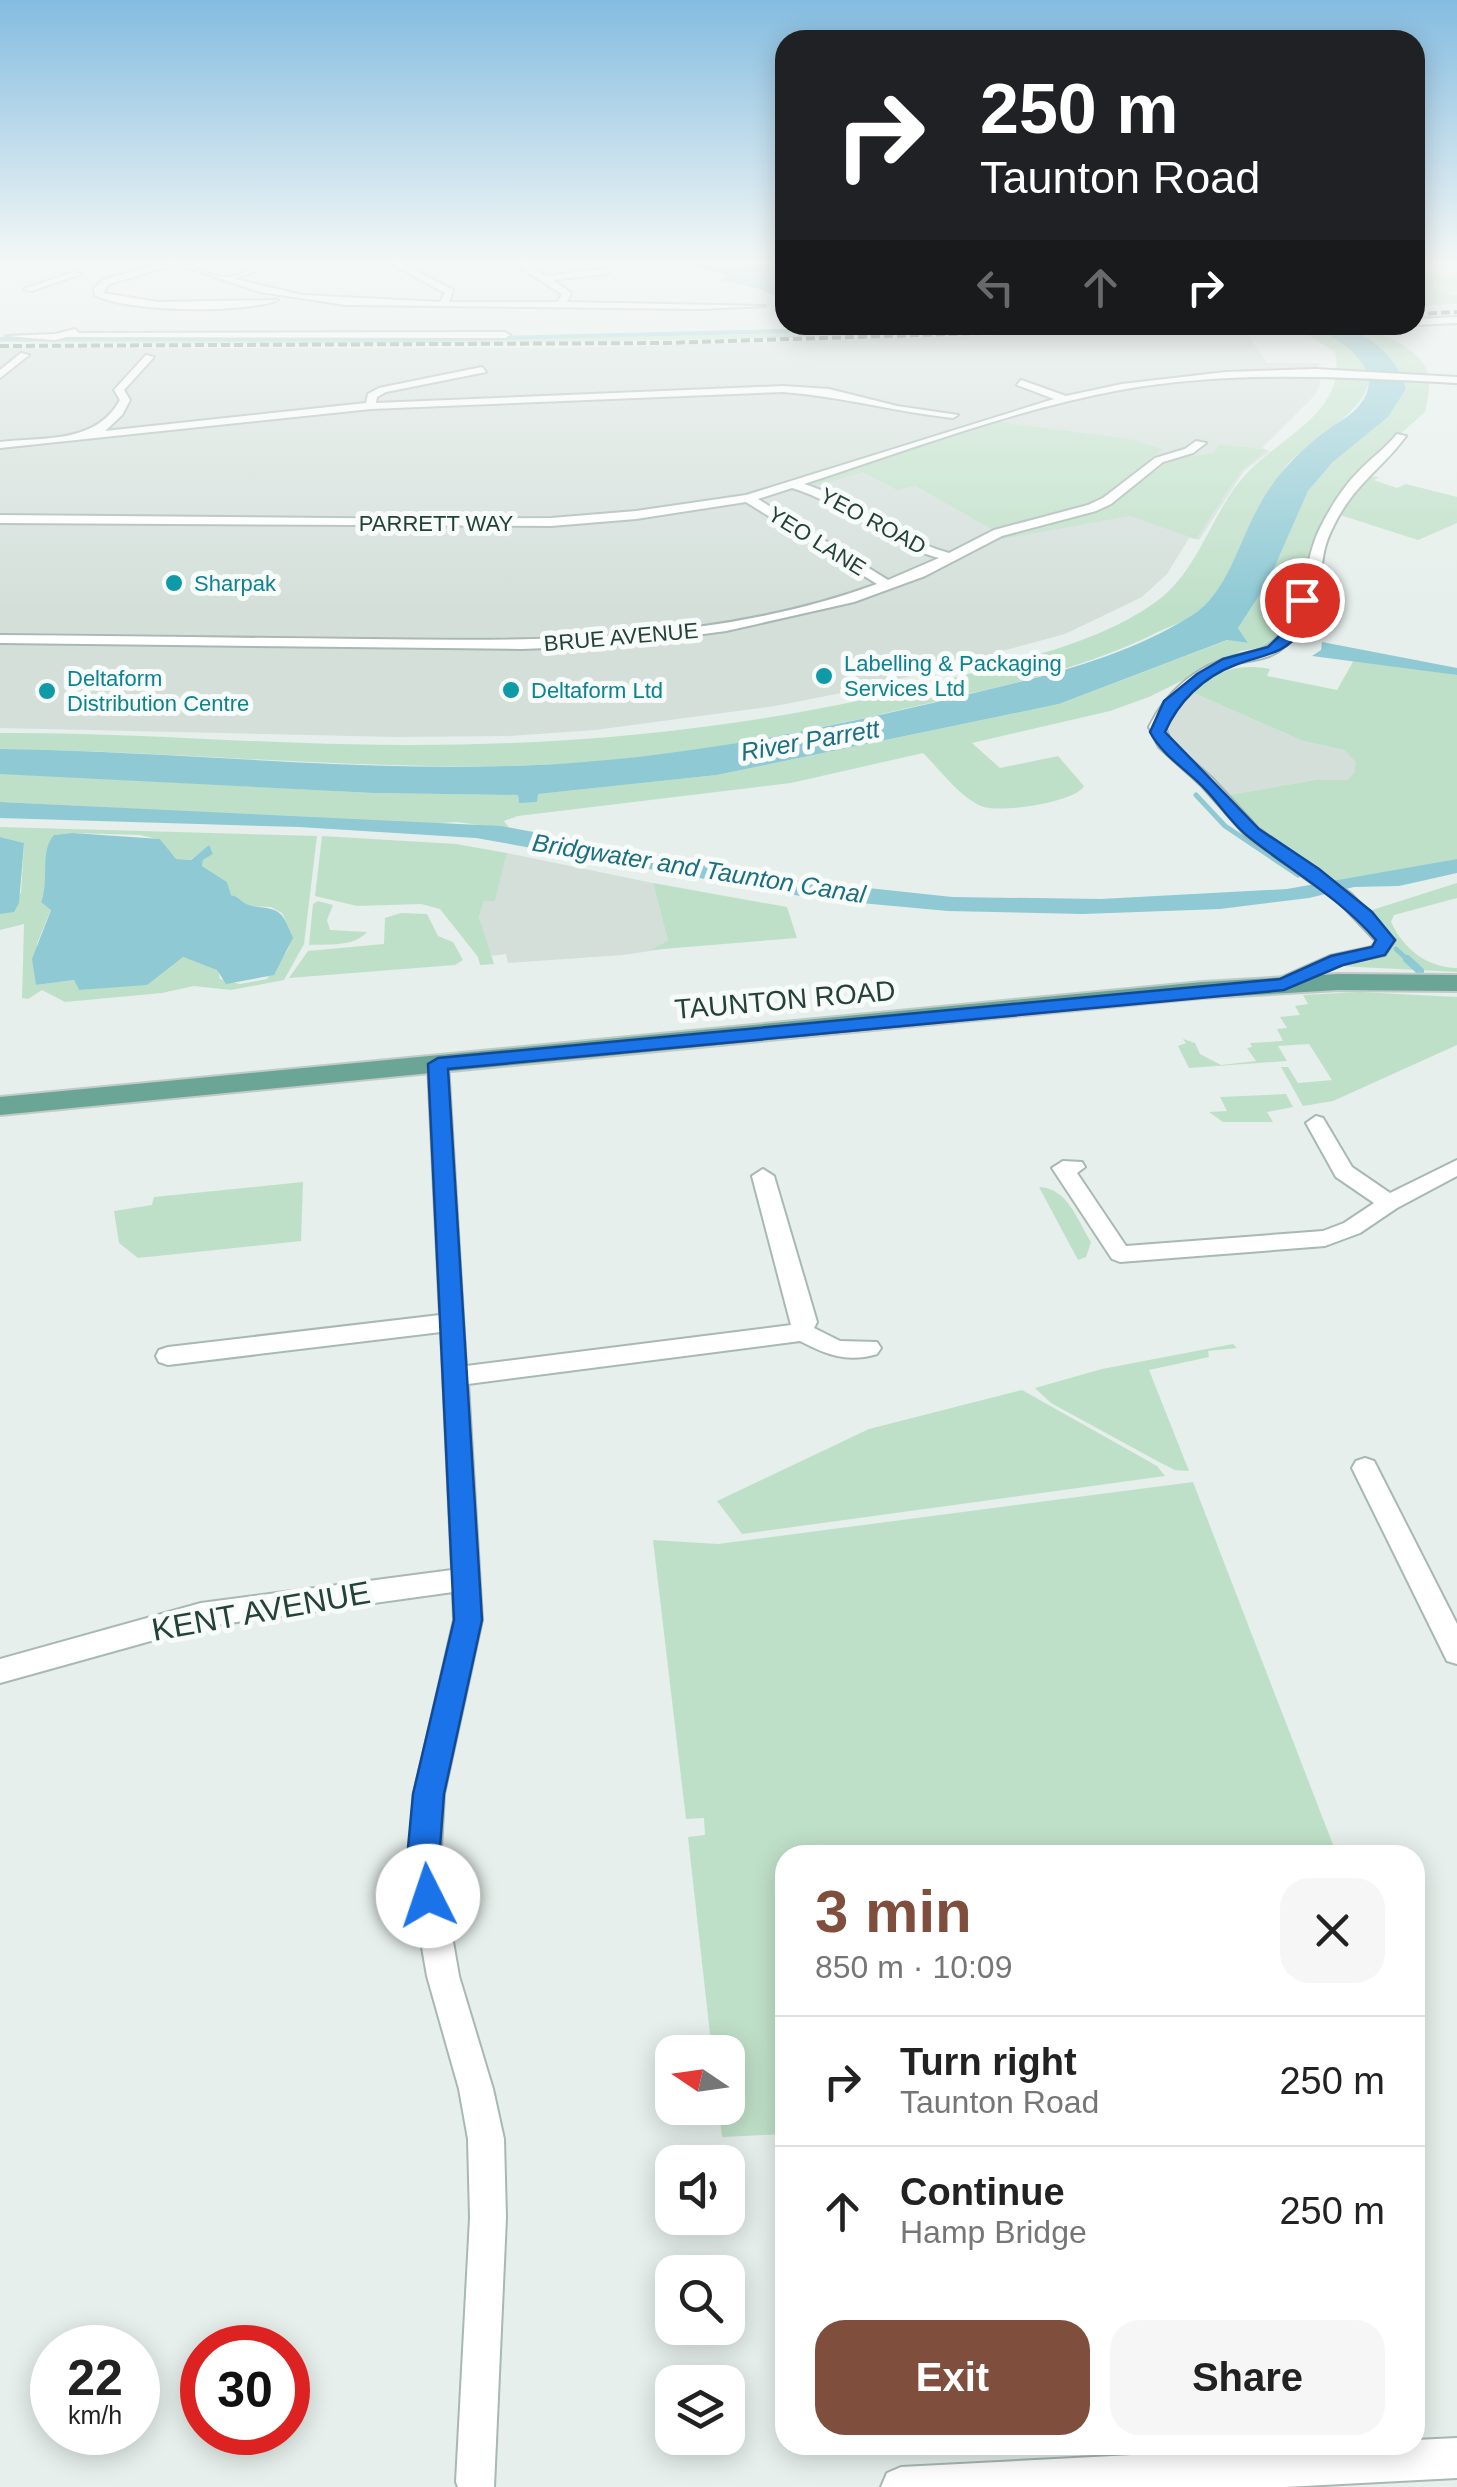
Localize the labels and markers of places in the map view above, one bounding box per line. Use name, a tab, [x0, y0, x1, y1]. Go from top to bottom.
pin	[1260, 558, 1345, 643]
place label: Sharpak	[194, 571, 277, 596]
marker: Sharpak	[163, 572, 185, 594]
place label: Labelling & Packaging Services Ltd	[844, 651, 1062, 701]
marker: Labelling & Packaging Services Ltd	[813, 665, 835, 687]
place label: Deltaform Distribution Centre	[67, 666, 249, 716]
place label: Deltaform Ltd	[531, 678, 663, 703]
marker: Deltaform Ltd	[500, 679, 522, 701]
marker: Deltaform Distribution Centre	[36, 680, 58, 702]

